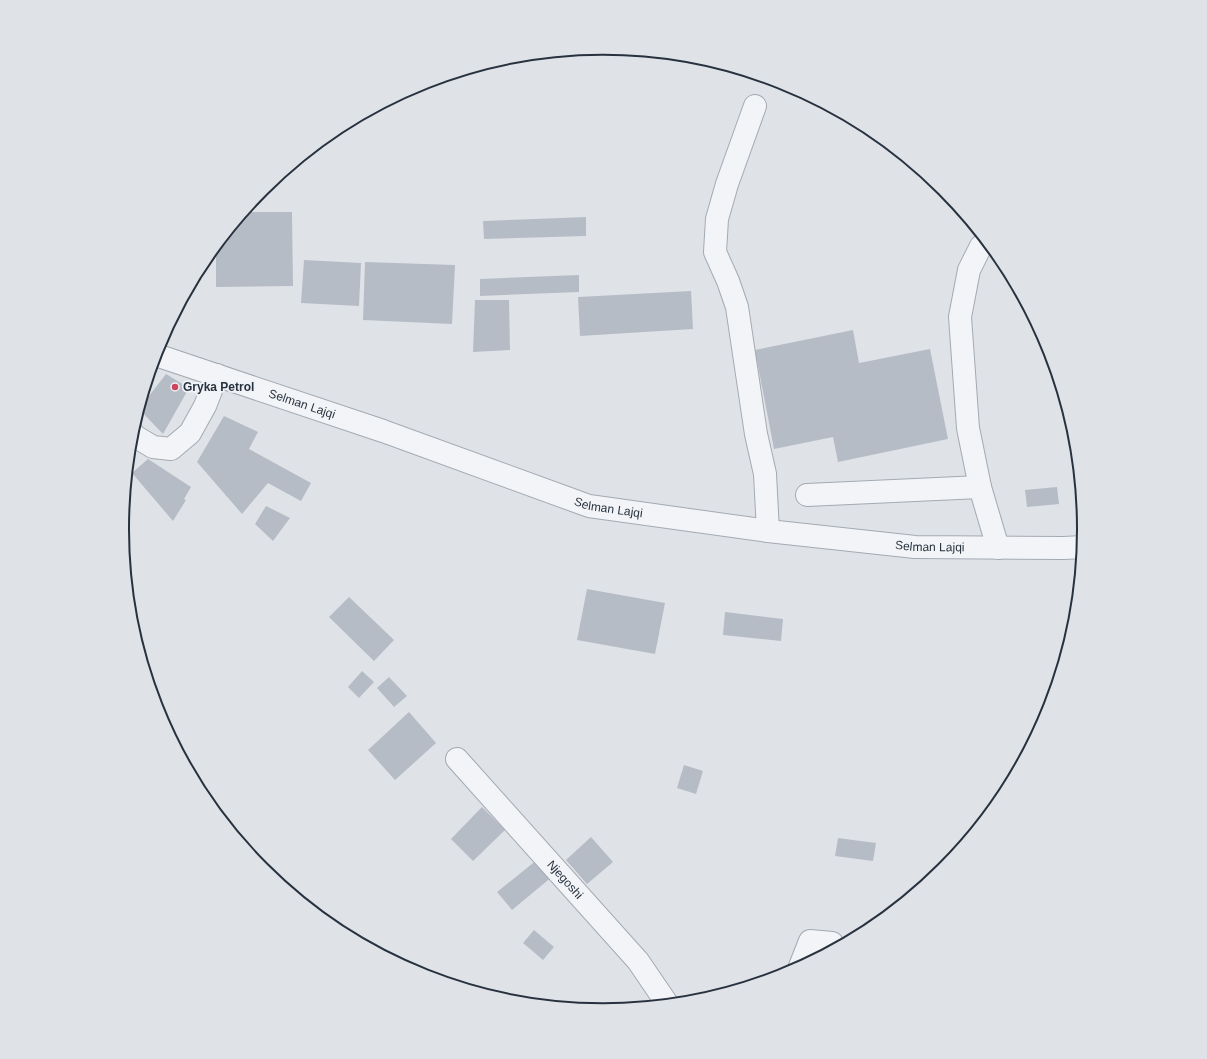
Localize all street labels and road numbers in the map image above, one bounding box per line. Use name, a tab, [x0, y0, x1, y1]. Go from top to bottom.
street label: Selman Lajqi	[267, 386, 337, 422]
street label: Selman Lajqi	[572, 494, 644, 520]
street label: Selman Lajqi	[894, 538, 965, 554]
street label: Njegoshi	[544, 858, 586, 902]

